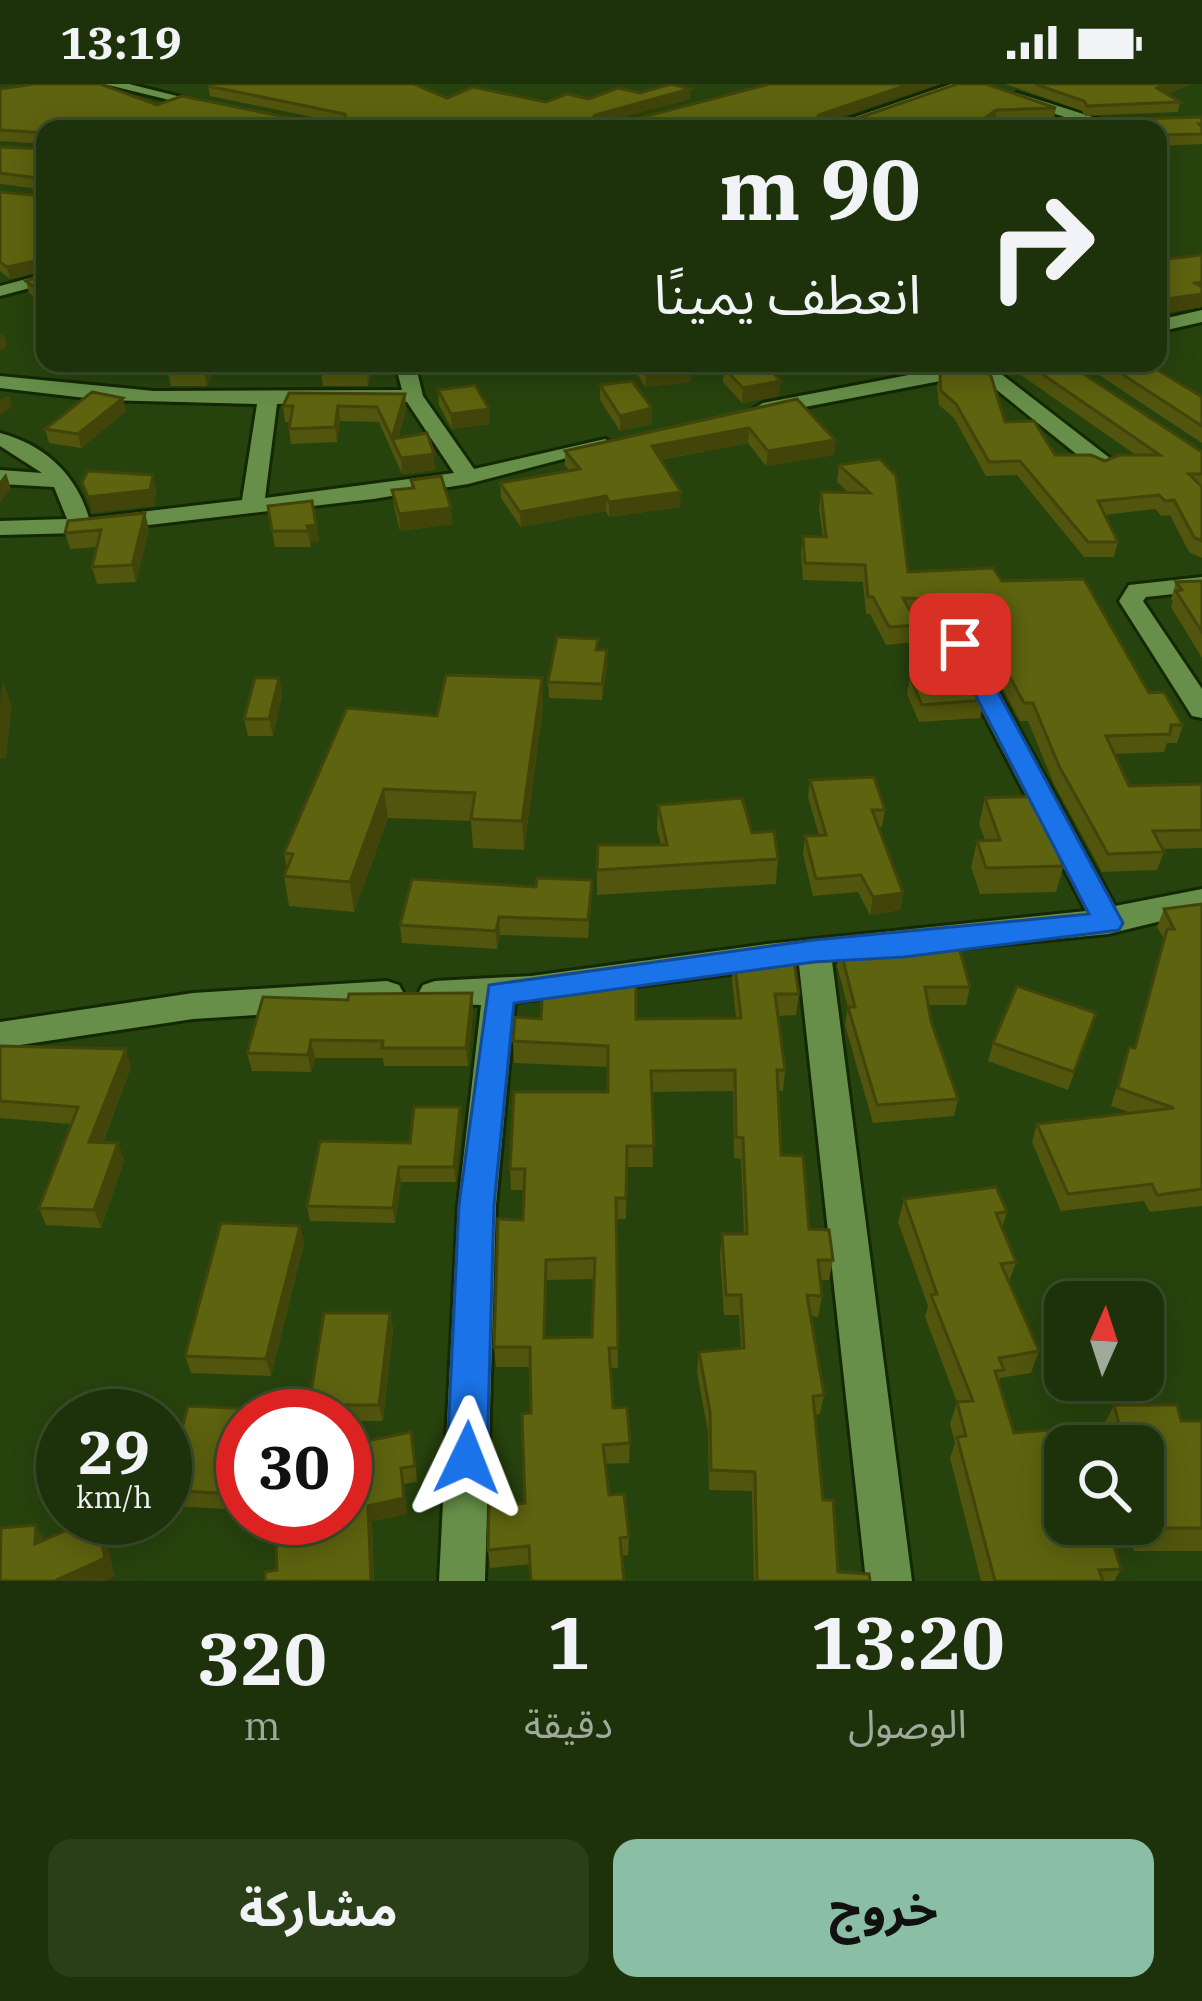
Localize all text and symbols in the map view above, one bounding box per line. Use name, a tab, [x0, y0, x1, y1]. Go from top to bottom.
text: 13:19	[60, 13, 182, 71]
text: 90 m	[719, 134, 921, 243]
icon: right	[963, 168, 1119, 324]
text: انعطف يمينًا	[654, 259, 921, 329]
pin	[909, 593, 1011, 695]
icon: arrive	[927, 611, 993, 677]
north arrow	[1044, 1281, 1164, 1401]
map controls	[1044, 1281, 1164, 1545]
speed limit sign: 30	[216, 1389, 372, 1545]
position arrow	[404, 1395, 530, 1521]
text: 29	[78, 1412, 150, 1491]
button: search	[1044, 1425, 1164, 1545]
text: km/h	[76, 1477, 152, 1516]
text: 1	[547, 1595, 590, 1689]
text: 13:20	[810, 1595, 1005, 1689]
text: 320	[197, 1611, 327, 1705]
text: دقيقة	[524, 1698, 613, 1749]
text: الوصول	[848, 1698, 967, 1749]
text: m	[243, 1700, 281, 1751]
button: مشاركة	[48, 1839, 589, 1977]
button: خروج	[613, 1839, 1154, 1977]

